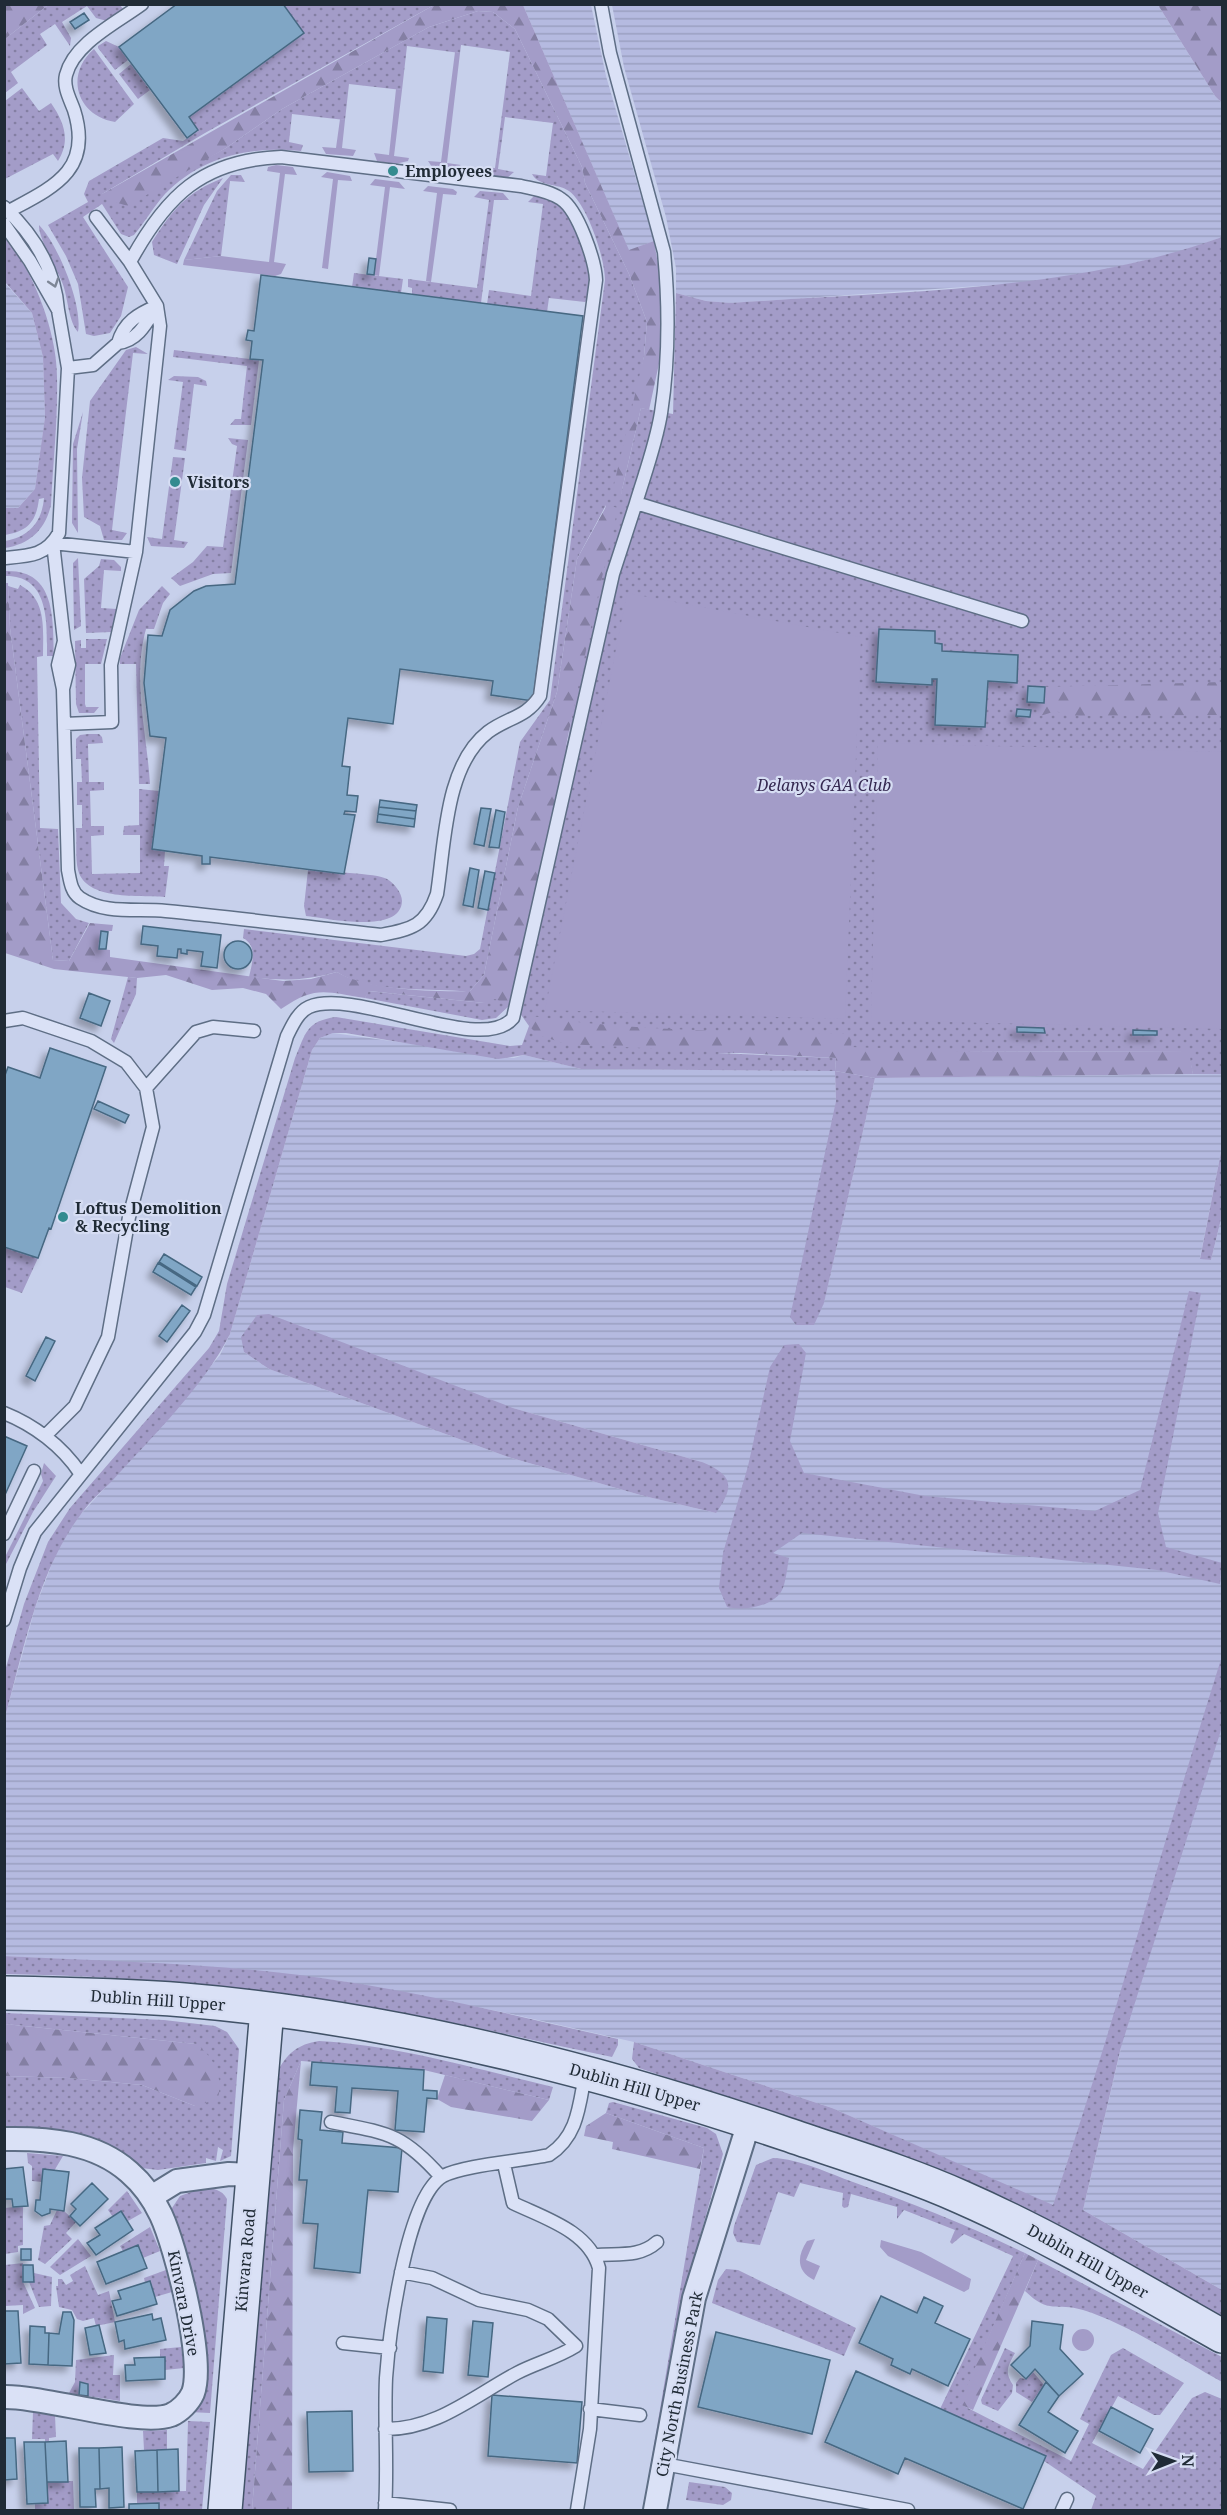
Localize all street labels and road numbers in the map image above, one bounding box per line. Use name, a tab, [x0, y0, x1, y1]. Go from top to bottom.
street label: Dublin Hill Upper	[90, 1984, 227, 2016]
street label: Dublin Hill Upper	[567, 2058, 703, 2116]
street label: Kinvara Road	[230, 2207, 260, 2313]
street label: Dublin Hill Upper	[1024, 2219, 1153, 2304]
street label: Kinvara Drive	[163, 2248, 205, 2358]
street label: City North Business Park	[650, 2289, 708, 2479]

